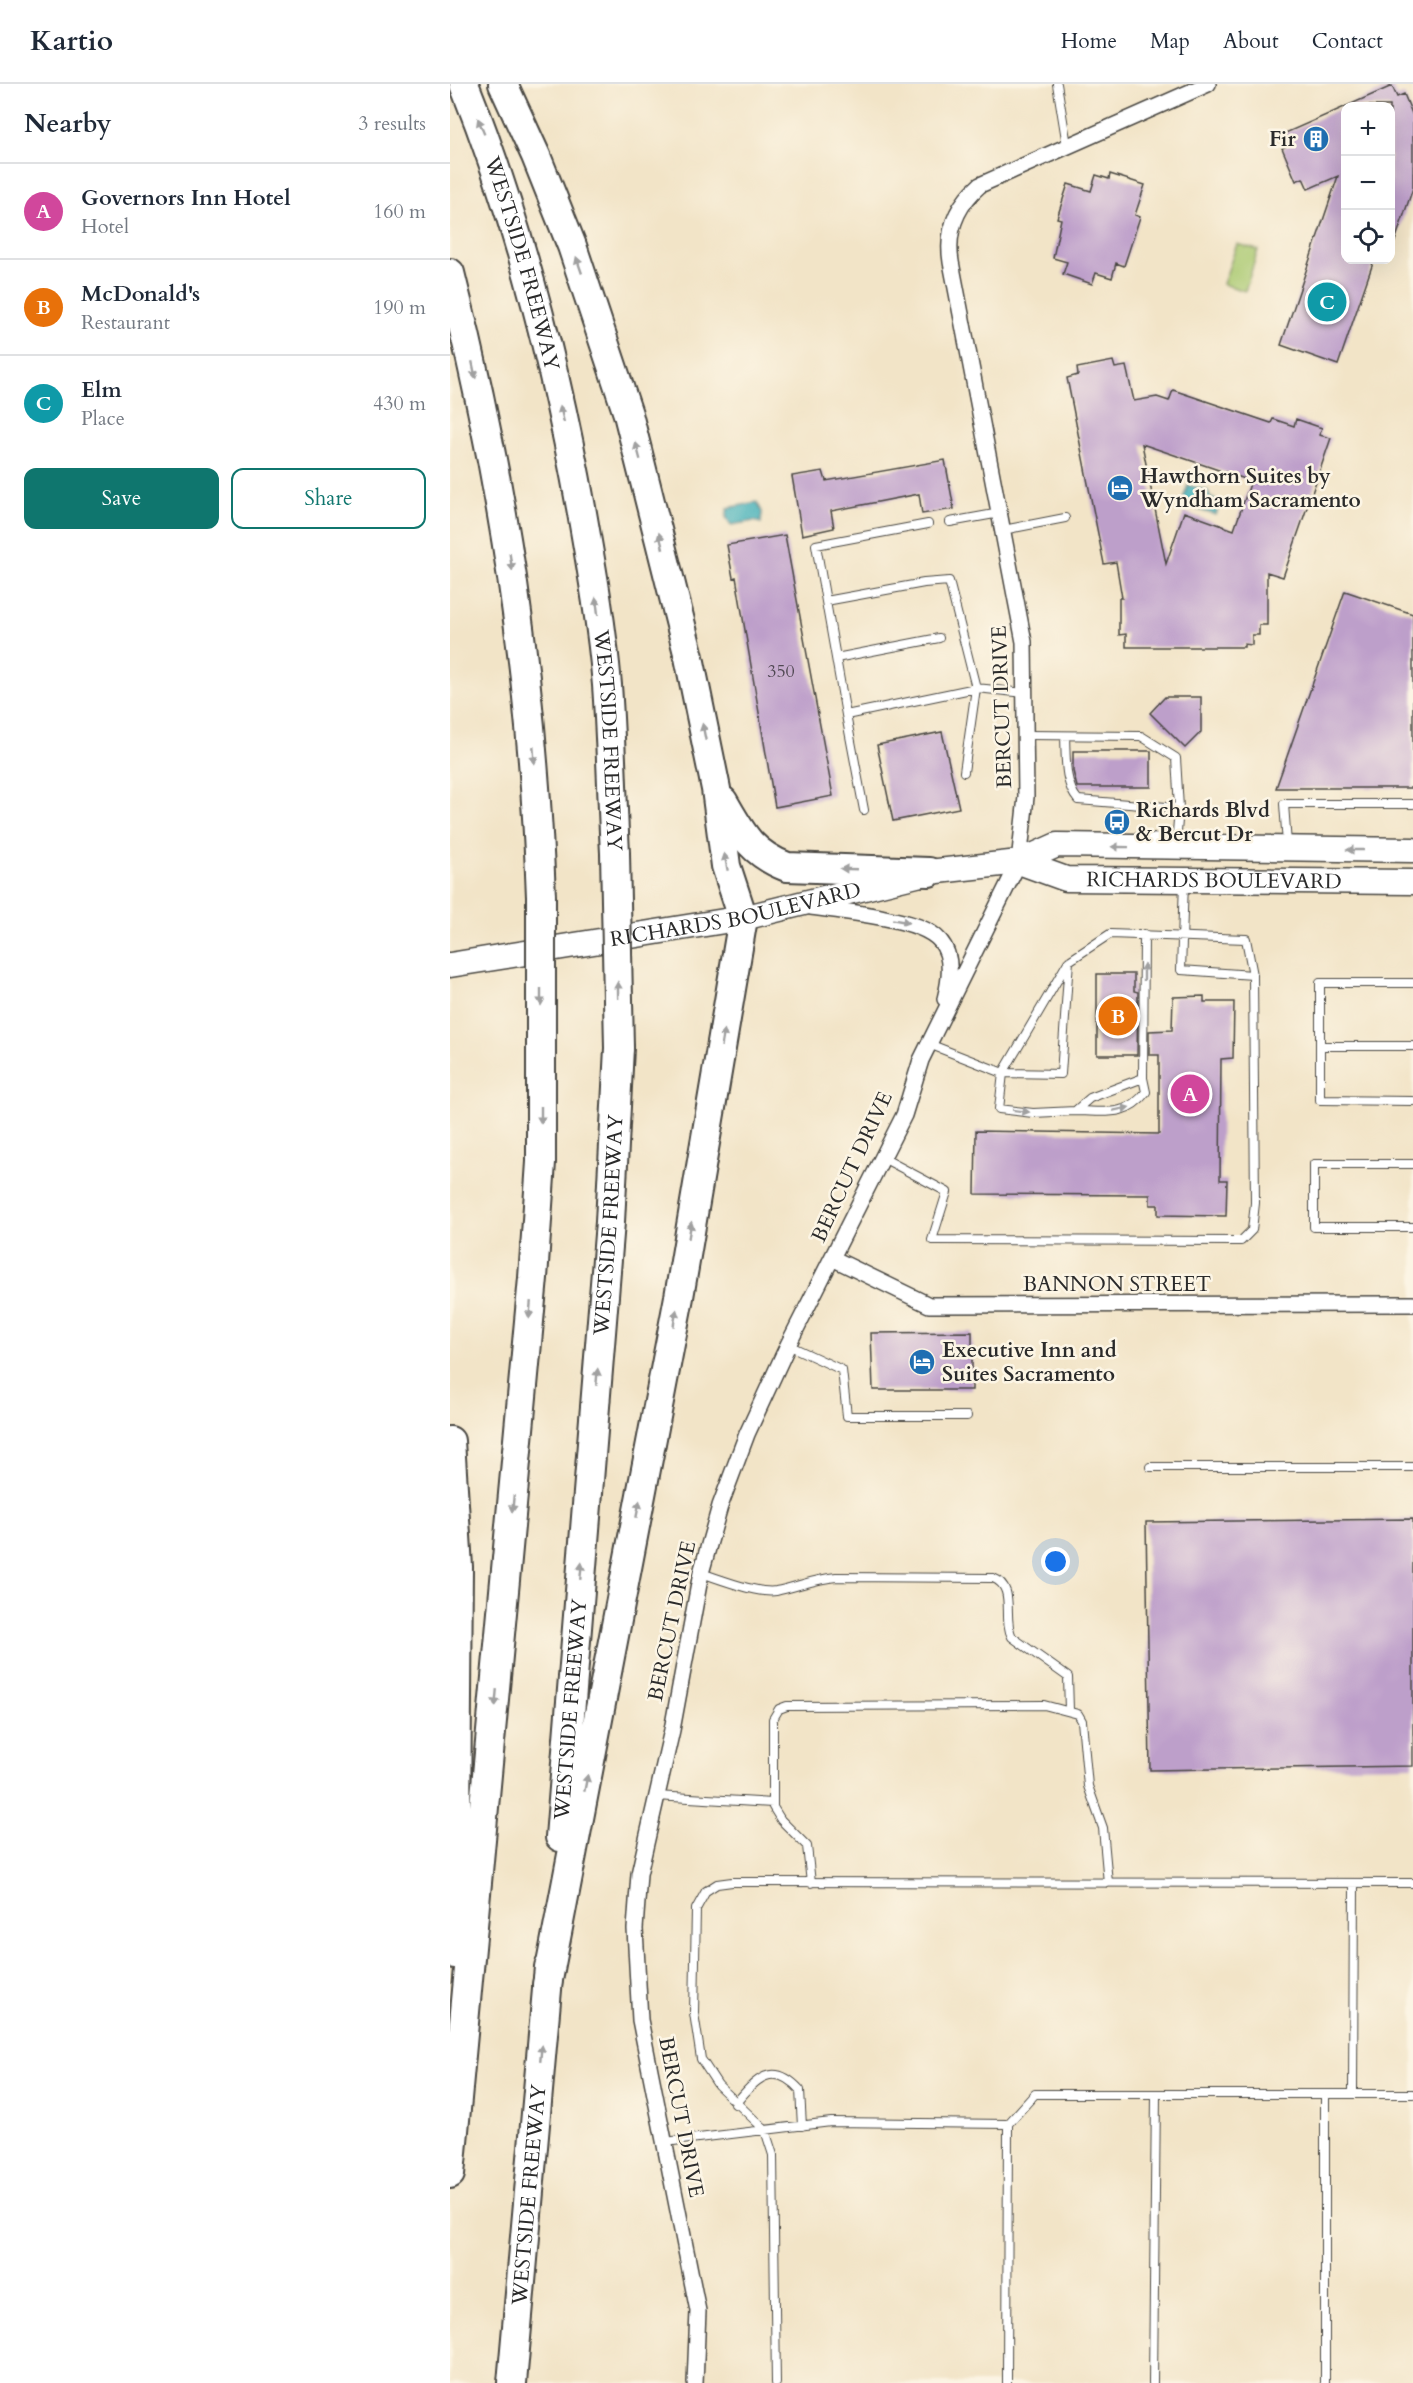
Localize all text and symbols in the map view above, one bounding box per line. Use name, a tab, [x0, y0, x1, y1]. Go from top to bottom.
text: Kartio	[30, 22, 113, 60]
text: Home	[1061, 27, 1117, 56]
text: Map	[1150, 27, 1190, 56]
text: About	[1223, 27, 1279, 56]
text: Contact	[1312, 27, 1383, 56]
map controls	[1341, 102, 1395, 264]
button: +	[1341, 102, 1395, 156]
text: Nearby	[24, 106, 112, 141]
text: 3 results	[358, 110, 426, 137]
one-way arrow	[476, 117, 485, 135]
building icon: Fir	[1301, 124, 1331, 154]
place label: Fir	[1269, 125, 1297, 154]
street label: WESTSIDE FREEWAY	[477, 152, 567, 374]
button: −	[1341, 156, 1395, 210]
text: Governors Inn Hotel	[81, 183, 291, 213]
text: A	[36, 198, 51, 225]
text: 160 m	[373, 198, 426, 225]
button: locate	[1341, 210, 1395, 264]
text: Hotel	[81, 213, 129, 240]
one-way arrow	[573, 256, 583, 274]
text: McDonald's	[81, 279, 200, 309]
pin: C	[1308, 280, 1346, 324]
text: B	[36, 294, 51, 321]
text: 190 m	[373, 294, 426, 321]
text: Restaurant	[81, 309, 170, 336]
one-way arrow	[470, 361, 480, 379]
text: Elm	[81, 375, 122, 405]
text: C	[36, 390, 51, 417]
text: 430 m	[373, 390, 426, 417]
text: Place	[81, 405, 125, 432]
one-way arrow	[557, 405, 567, 423]
one-way arrow	[632, 442, 642, 460]
place label: Hawthorn Suites by Wyndham Sacramento	[1139, 462, 1361, 515]
button: Save	[24, 468, 219, 529]
button: Share	[231, 468, 426, 529]
hotel icon: Hawthorn Suites by Wyndham Sacramento	[1105, 473, 1135, 503]
one-way arrow	[655, 532, 665, 551]
one-way arrow	[507, 552, 516, 571]
one-way arrow	[592, 596, 601, 615]
street label: BERCUT DRIVE	[985, 625, 1019, 789]
street label: WESTSIDE FREEWAY	[586, 627, 629, 852]
house number: 350	[767, 659, 795, 684]
one-way arrow	[699, 722, 708, 741]
one-way arrow	[529, 746, 539, 765]
place label: Richards Blvd & Bercut Dr	[1136, 796, 1270, 849]
bus stop icon: Richards Blvd & Bercut Dr	[1102, 807, 1132, 837]
one-way arrow	[1110, 842, 1129, 852]
one-way arrow	[1345, 845, 1364, 855]
one-way arrow	[721, 853, 730, 872]
one-way arrow	[840, 864, 859, 874]
street label: RICHARDS BOULEVARD	[1086, 865, 1342, 896]
street label: RICHARDS BOULEVARD	[608, 875, 864, 954]
one-way arrow	[892, 917, 911, 926]
one-way arrow	[1139, 963, 1149, 982]
one-way arrow	[613, 980, 622, 999]
one-way arrow	[536, 988, 546, 1007]
pin: B	[1098, 994, 1138, 1038]
one-way arrow	[719, 1028, 728, 1047]
pin: A	[1170, 1072, 1210, 1116]
street label: BERCUT DRIVE	[804, 1087, 900, 1247]
one-way arrow	[1112, 1104, 1131, 1113]
one-way arrow	[536, 1106, 546, 1125]
one-way arrow	[1011, 1107, 1030, 1116]
street label: WESTSIDE FREEWAY	[586, 1113, 630, 1338]
one-way arrow	[686, 1221, 695, 1240]
street label: BANNON STREET	[1023, 1270, 1211, 1299]
one-way arrow	[525, 1300, 535, 1319]
one-way arrow	[671, 1308, 680, 1327]
place label: Executive Inn and Suites Sacramento	[942, 1336, 1117, 1389]
hotel icon: Executive Inn and Suites Sacramento	[907, 1347, 937, 1377]
one-way arrow	[592, 1367, 602, 1386]
one-way arrow	[508, 1495, 518, 1514]
one-way arrow	[634, 1500, 643, 1519]
street label: BERCUT DRIVE	[641, 1538, 703, 1704]
your location	[1041, 1547, 1070, 1576]
one-way arrow	[576, 1562, 586, 1581]
street label: WESTSIDE FREEWAY	[547, 1597, 594, 1822]
one-way arrow	[491, 1689, 500, 1708]
one-way arrow	[582, 1774, 591, 1793]
street label: BERCUT DRIVE	[651, 2034, 711, 2200]
one-way arrow	[536, 2043, 546, 2062]
street label: WESTSIDE FREEWAY	[504, 2083, 553, 2307]

